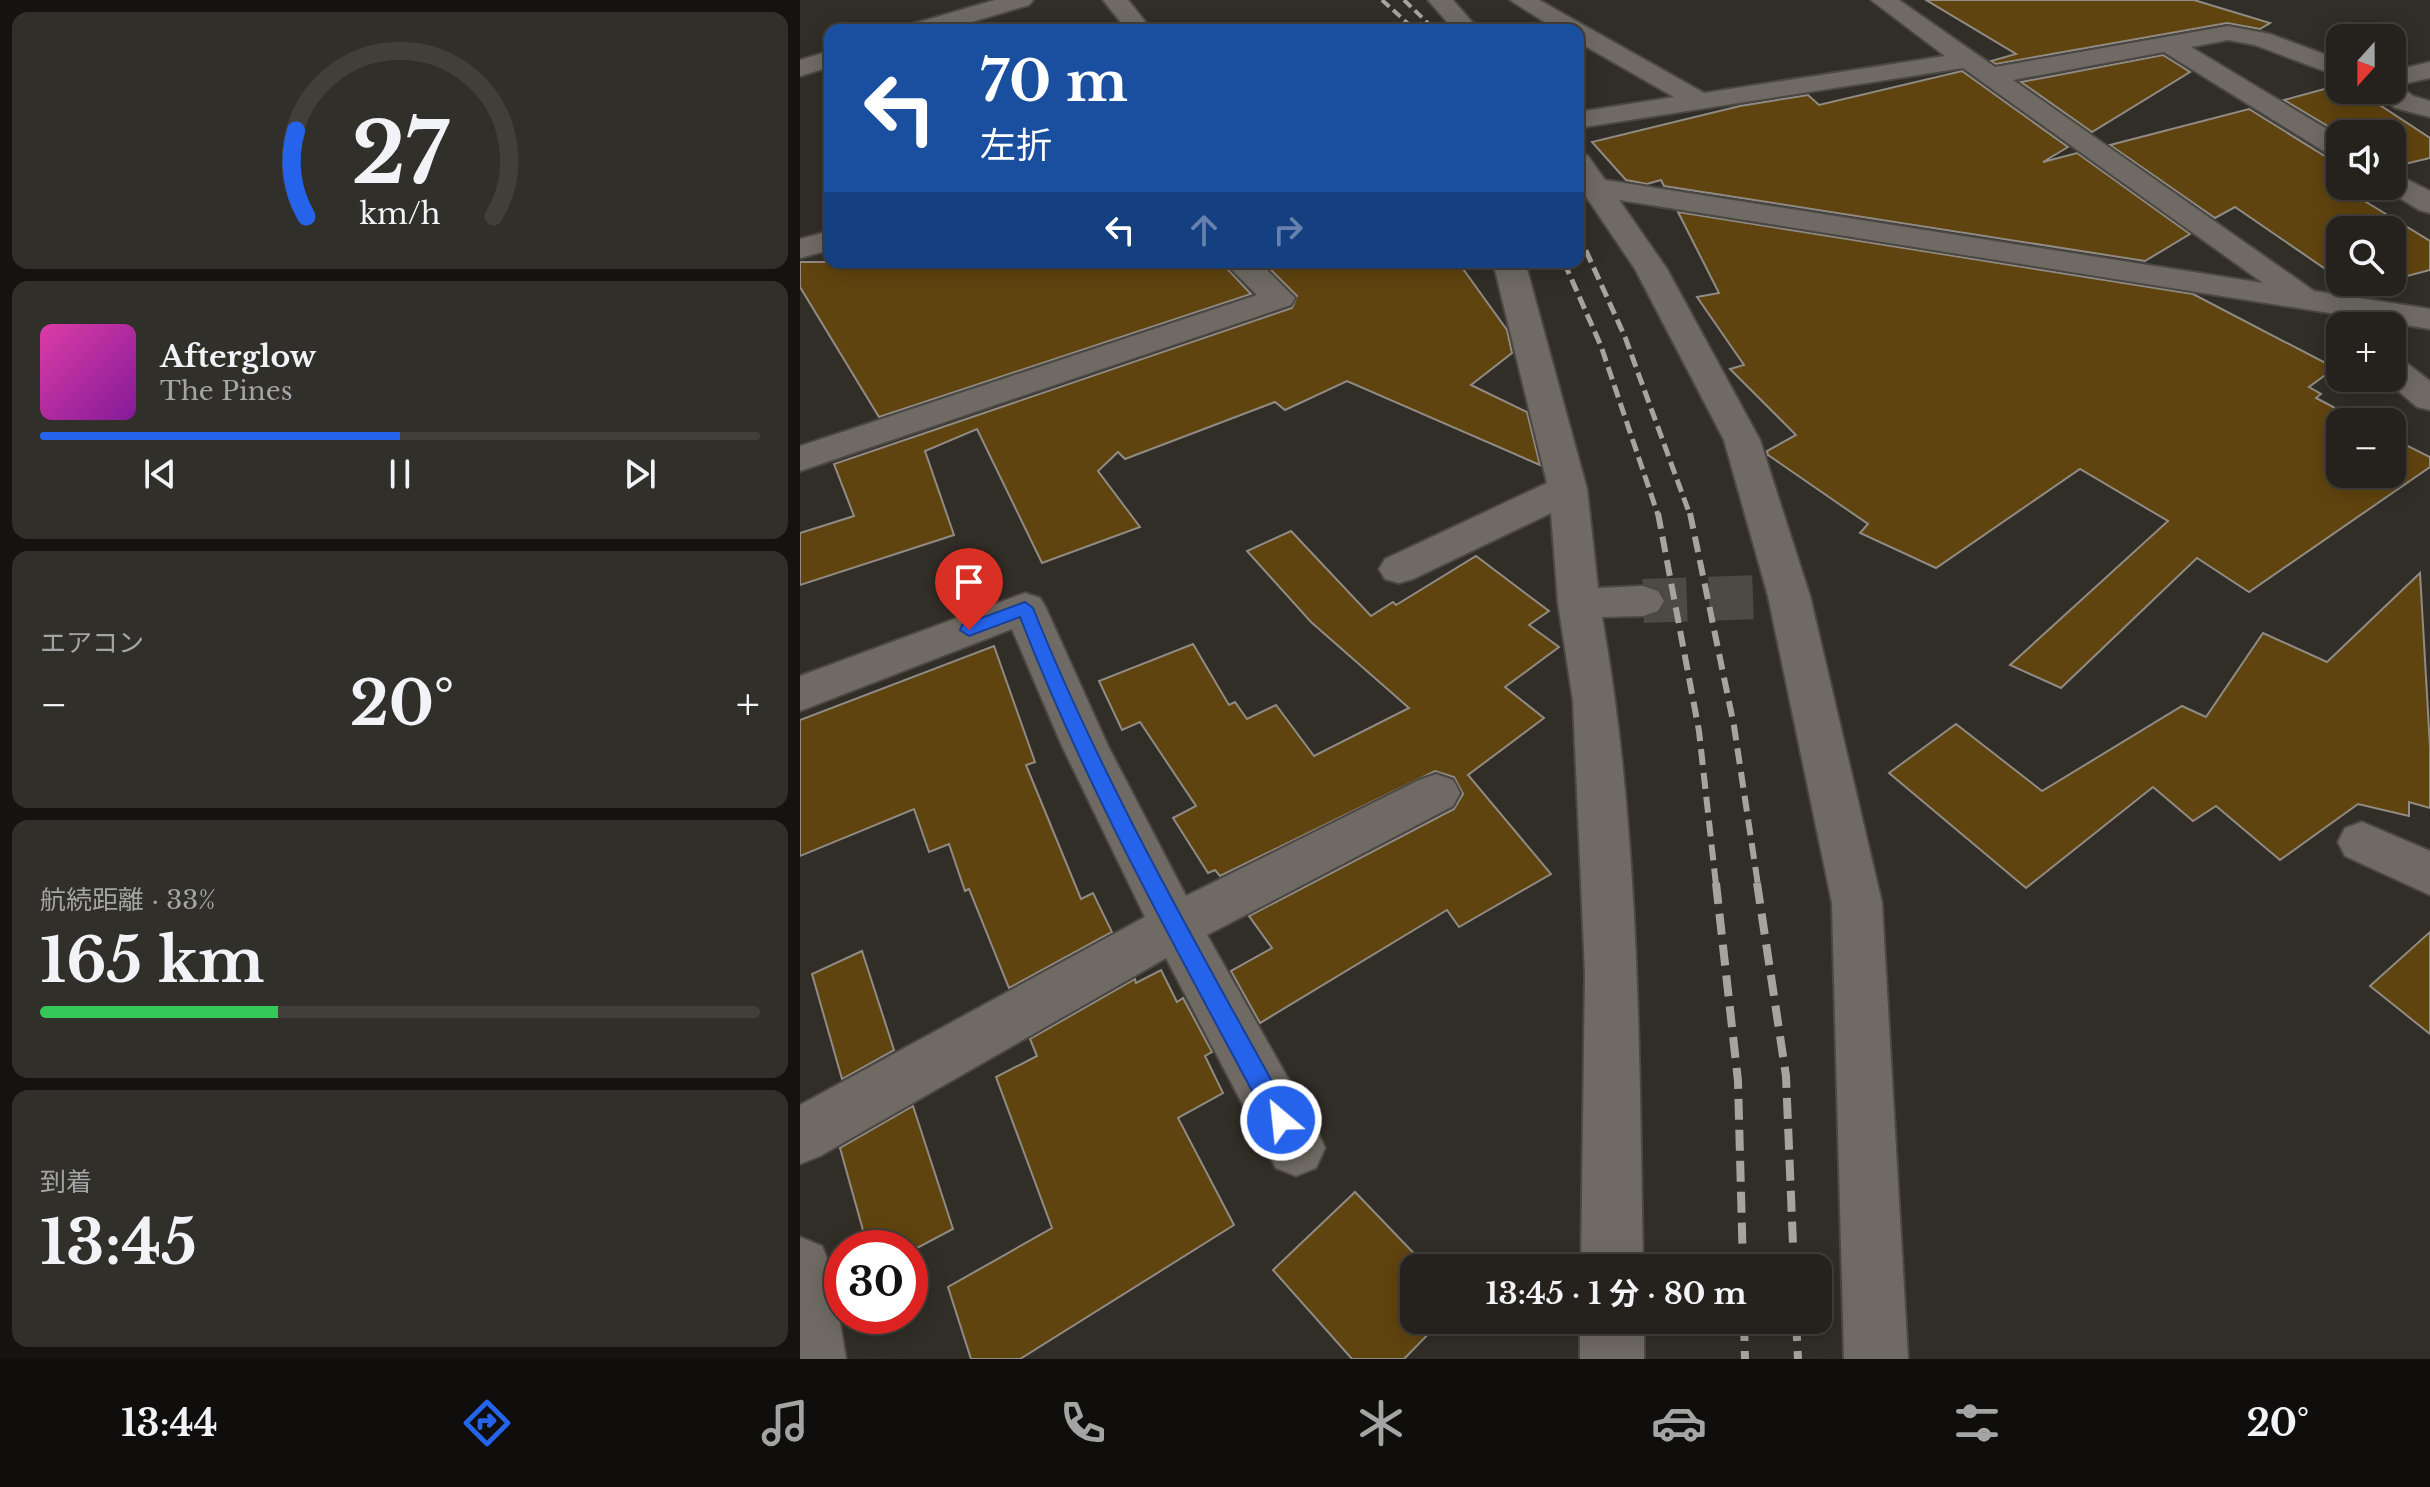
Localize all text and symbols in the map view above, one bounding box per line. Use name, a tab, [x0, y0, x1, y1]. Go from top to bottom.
north arrow	[2326, 24, 2406, 104]
map controls	[2326, 24, 2406, 488]
text: 70 m	[980, 47, 1128, 116]
icon: left	[848, 56, 952, 160]
text: 27	[351, 101, 450, 204]
button: sound	[2326, 120, 2406, 200]
text: 左折	[980, 123, 1052, 168]
text: km/h	[359, 196, 441, 232]
icon: left	[1098, 208, 1142, 252]
icon: ahead	[1182, 208, 1226, 252]
icon: right	[1266, 208, 1310, 252]
button: search	[2326, 216, 2406, 296]
button: +	[2326, 312, 2406, 392]
text: Afterglow	[160, 338, 316, 375]
text: The Pines	[160, 375, 292, 407]
button: −	[2326, 408, 2406, 488]
icon: previous	[138, 452, 182, 496]
icon: pause	[378, 452, 422, 496]
icon: next	[618, 452, 662, 496]
pin	[935, 548, 1003, 630]
icon: arrive	[947, 560, 991, 604]
text: エアコン	[40, 627, 144, 659]
text: 20°	[350, 667, 454, 741]
text: −	[40, 677, 68, 732]
text: +	[736, 677, 760, 732]
text: 航続距離 · 33%	[40, 884, 216, 916]
text: 165 km	[40, 924, 264, 998]
position arrow	[1239, 1078, 1323, 1162]
text: 到着	[40, 1166, 92, 1198]
text: 13:45	[40, 1206, 197, 1280]
speed limit sign: 30	[824, 1230, 928, 1334]
text: 13:45 · 1 分 · 80 m	[1485, 1275, 1747, 1312]
icon: directions	[459, 1395, 515, 1451]
icon: music	[757, 1395, 813, 1451]
icon: phone	[1055, 1395, 1111, 1451]
icon: climate	[1353, 1395, 1409, 1451]
icon: car	[1651, 1395, 1707, 1451]
icon: filters	[1949, 1395, 2005, 1451]
text: 13:44	[121, 1401, 218, 1446]
text: 20°	[2246, 1401, 2309, 1446]

